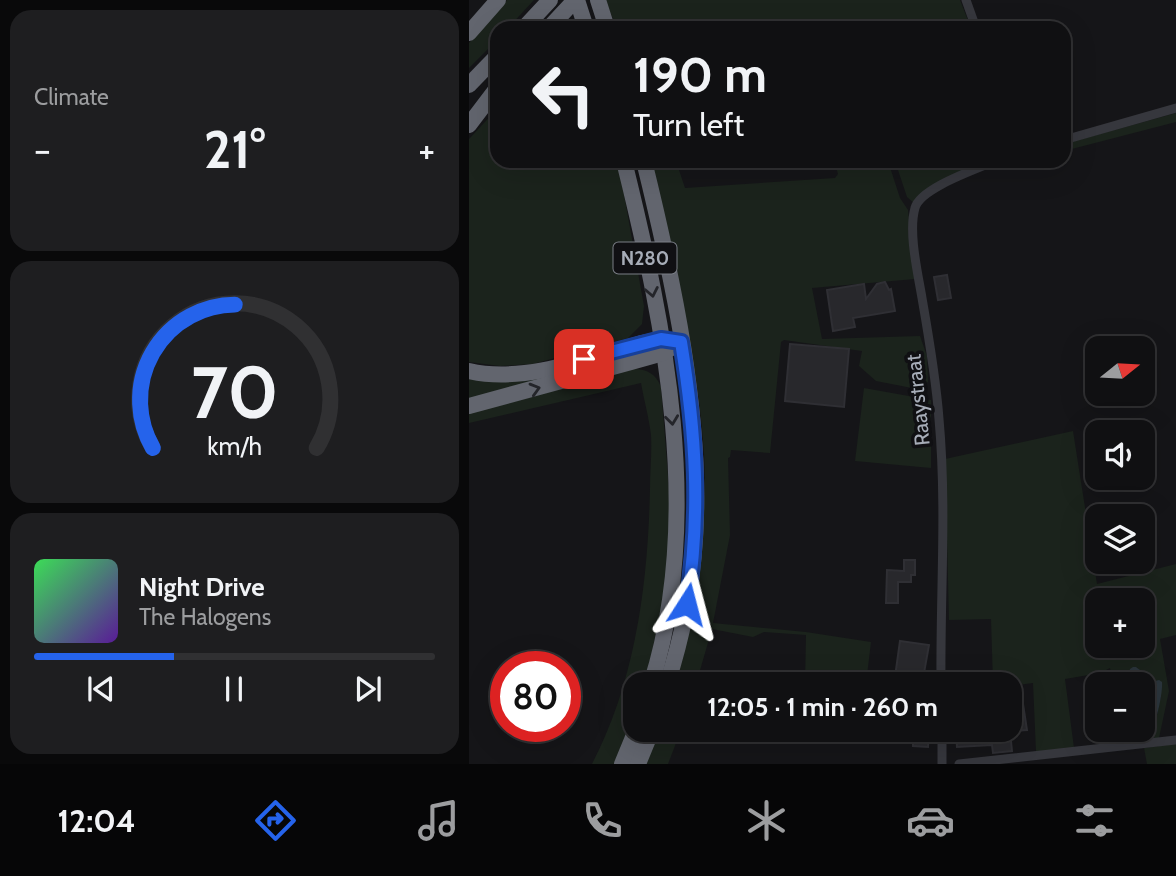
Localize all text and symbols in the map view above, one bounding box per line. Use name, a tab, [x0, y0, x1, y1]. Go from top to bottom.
text: 190 m	[633, 45, 767, 104]
icon: left	[518, 49, 609, 140]
text: Climate	[34, 83, 109, 111]
text: Turn left	[633, 105, 744, 144]
text: 21°	[204, 118, 265, 181]
text: −	[34, 126, 51, 173]
text: +	[418, 126, 435, 173]
road number: N280	[613, 242, 677, 274]
one-way arrow	[644, 286, 659, 298]
pin	[554, 329, 614, 389]
north arrow	[1085, 336, 1155, 406]
map controls	[1085, 336, 1155, 742]
icon: arrive	[565, 340, 603, 378]
text: 70	[191, 348, 278, 436]
street label: Raaystraat	[900, 353, 935, 447]
one-way arrow	[529, 383, 541, 397]
one-way arrow	[664, 415, 679, 426]
button: sound	[1085, 420, 1155, 490]
text: km/h	[207, 431, 262, 461]
button: layers	[1085, 504, 1155, 574]
position arrow	[650, 567, 724, 641]
text: Night Drive	[139, 571, 265, 603]
button: +	[1085, 588, 1155, 658]
text: The Halogens	[139, 603, 271, 631]
speed limit sign: 80	[490, 651, 581, 742]
icon: previous	[82, 670, 120, 708]
icon: pause	[215, 670, 253, 708]
icon: next	[349, 670, 387, 708]
button: −	[1085, 672, 1155, 742]
text: 12:05 · 1 min · 260 m	[707, 691, 938, 723]
icon: directions	[251, 796, 300, 845]
icon: music	[414, 796, 463, 845]
icon: phone	[578, 796, 627, 845]
icon: climate	[742, 796, 791, 845]
icon: car	[906, 796, 955, 845]
icon: filters	[1070, 796, 1119, 845]
text: 12:04	[57, 801, 136, 840]

